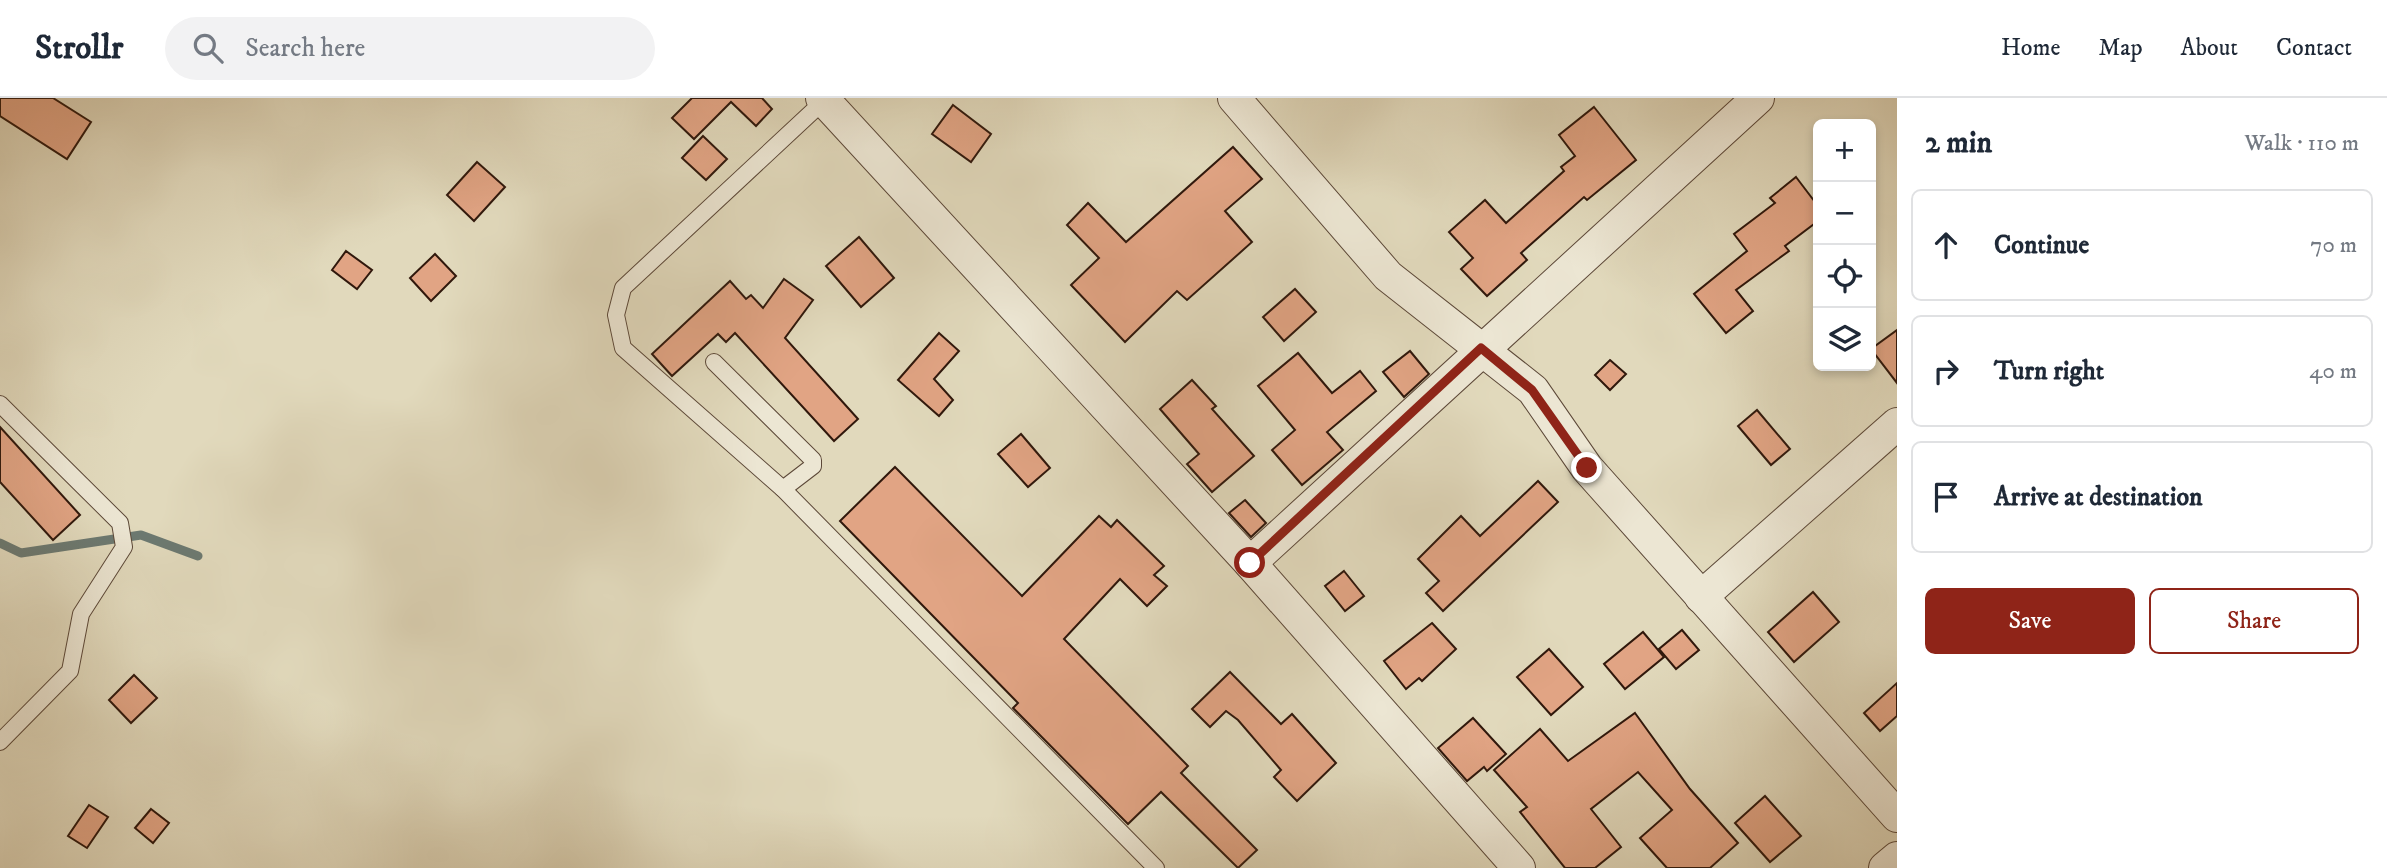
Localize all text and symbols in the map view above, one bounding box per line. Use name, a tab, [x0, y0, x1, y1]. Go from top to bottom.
search box	[165, 17, 655, 80]
text: Strollr	[35, 28, 123, 69]
icon: search	[189, 29, 227, 67]
text: Search here	[245, 32, 365, 65]
text: Home	[2001, 33, 2060, 63]
text: Map	[2098, 33, 2143, 63]
text: About	[2181, 33, 2238, 63]
text: Contact	[2276, 33, 2352, 63]
map controls	[1813, 119, 1876, 371]
button: +	[1813, 119, 1876, 182]
text: 2 min	[1925, 125, 1992, 162]
text: Walk · 110 m	[2244, 129, 2359, 158]
button: −	[1813, 182, 1876, 245]
icon: ahead	[1927, 226, 1965, 264]
text: Continue	[1994, 229, 2089, 262]
text: 70 m	[2310, 231, 2357, 260]
button: locate	[1813, 245, 1876, 308]
button: layers	[1813, 308, 1876, 371]
icon: right	[1927, 352, 1965, 390]
text: Turn right	[1994, 355, 2104, 388]
text: 40 m	[2309, 357, 2357, 386]
route end	[1571, 452, 1602, 483]
icon: arrive	[1927, 478, 1965, 516]
text: Arrive at destination	[1994, 481, 2203, 514]
route start	[1234, 547, 1265, 578]
button: Save	[1925, 588, 2135, 654]
button: Share	[2149, 588, 2359, 654]

